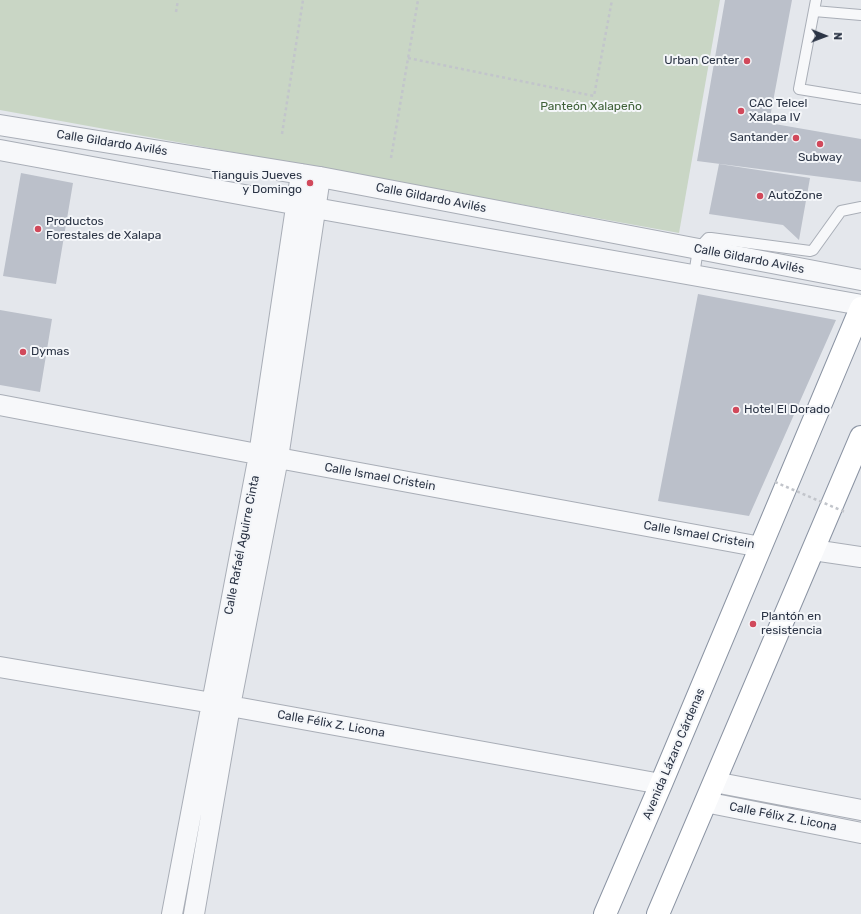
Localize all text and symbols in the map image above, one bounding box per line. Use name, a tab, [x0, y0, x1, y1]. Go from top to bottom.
north arrow	[805, 16, 845, 56]
text: N	[831, 32, 844, 40]
place label: Urban Center	[664, 54, 739, 68]
marker: Urban Center	[742, 56, 752, 66]
place label: CAC Telcel Xalapa IV	[749, 97, 807, 125]
park label: Panteón Xalapeño	[540, 100, 642, 114]
marker: CAC Telcel Xalapa IV	[736, 106, 746, 116]
street label: Calle Gildardo Avilés	[55, 127, 169, 159]
place label: Santander	[730, 131, 788, 145]
marker: Santander	[791, 133, 801, 143]
marker: Subway	[815, 139, 825, 149]
place label: Subway	[798, 151, 842, 165]
place label: Tianguis Jueves y Domingo	[211, 169, 302, 197]
marker: Tianguis Jueves y Domingo	[305, 178, 315, 188]
street label: Calle Gildardo Avilés	[375, 180, 487, 216]
place label: AutoZone	[768, 189, 822, 203]
marker: AutoZone	[755, 191, 765, 201]
place label: Productos Forestales de Xalapa	[46, 215, 161, 243]
marker: Productos Forestales de Xalapa	[33, 224, 43, 234]
street label: Calle Gildardo Avilés	[693, 241, 805, 277]
place label: Dymas	[31, 345, 69, 359]
marker: Dymas	[18, 347, 28, 357]
place label: Hotel El Dorado	[744, 403, 830, 417]
marker: Hotel El Dorado	[731, 405, 741, 415]
street label: Calle Ismael Cristein	[323, 460, 437, 494]
street label: Calle Rafaél Aguirre Cinta	[221, 474, 263, 616]
street label: Calle Ismael Cristein	[642, 518, 756, 552]
place label: Plantón en resistencia	[761, 610, 822, 638]
marker: Plantón en resistencia	[748, 619, 758, 629]
street label: Avenida Lázaro Cárdenas	[640, 686, 708, 822]
street label: Calle Félix Z. Licona	[276, 707, 386, 741]
street label: Calle Félix Z. Licona	[728, 800, 838, 834]

